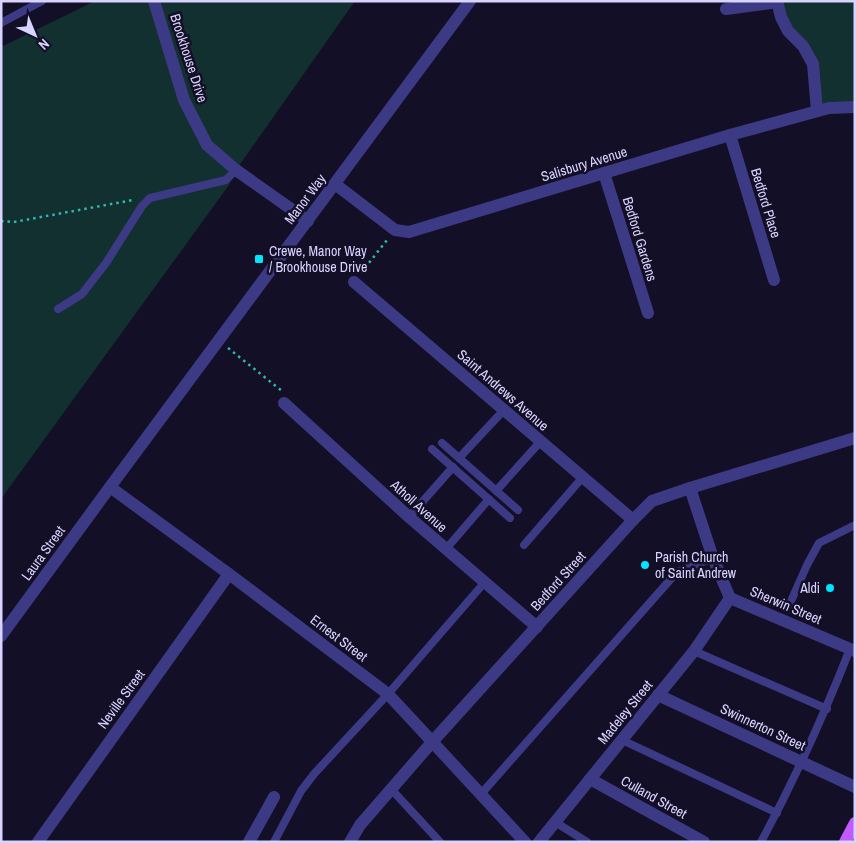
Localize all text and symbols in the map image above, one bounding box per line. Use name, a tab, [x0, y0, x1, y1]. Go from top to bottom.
north arrow	[10, 10, 60, 60]
street label: Brookhouse Drive	[166, 12, 212, 104]
text: N	[35, 35, 53, 54]
street label: Salisbury Avenue	[539, 142, 629, 186]
street label: Bedford Place	[747, 166, 785, 240]
street label: Manor Way	[280, 170, 330, 228]
street label: Bedford Gardens	[619, 195, 661, 284]
place label: Crewe, Manor Way / Brookhouse Drive	[269, 242, 367, 276]
marker: Crewe, Manor Way / Brookhouse Drive	[253, 253, 265, 265]
street label: Saint Andrews Avenue	[454, 345, 552, 435]
street label: Atholl Avenue	[386, 475, 451, 536]
street label: Laura Street	[17, 522, 69, 584]
street label: Bedford Street	[527, 547, 589, 615]
place label: Parish Church of Saint Andrew	[655, 548, 737, 582]
marker: Parish Church of Saint Andrew	[639, 559, 651, 571]
place label: Aldi	[799, 579, 820, 597]
street label: Sherwin Street	[748, 582, 824, 628]
marker: Aldi	[824, 582, 836, 594]
street label: Ernest Street	[307, 611, 371, 665]
street label: Neville Street	[93, 666, 149, 732]
street label: Madeley Street	[594, 676, 656, 748]
street label: Swinnerton Street	[718, 699, 808, 755]
street label: Culland Street	[618, 771, 690, 823]

